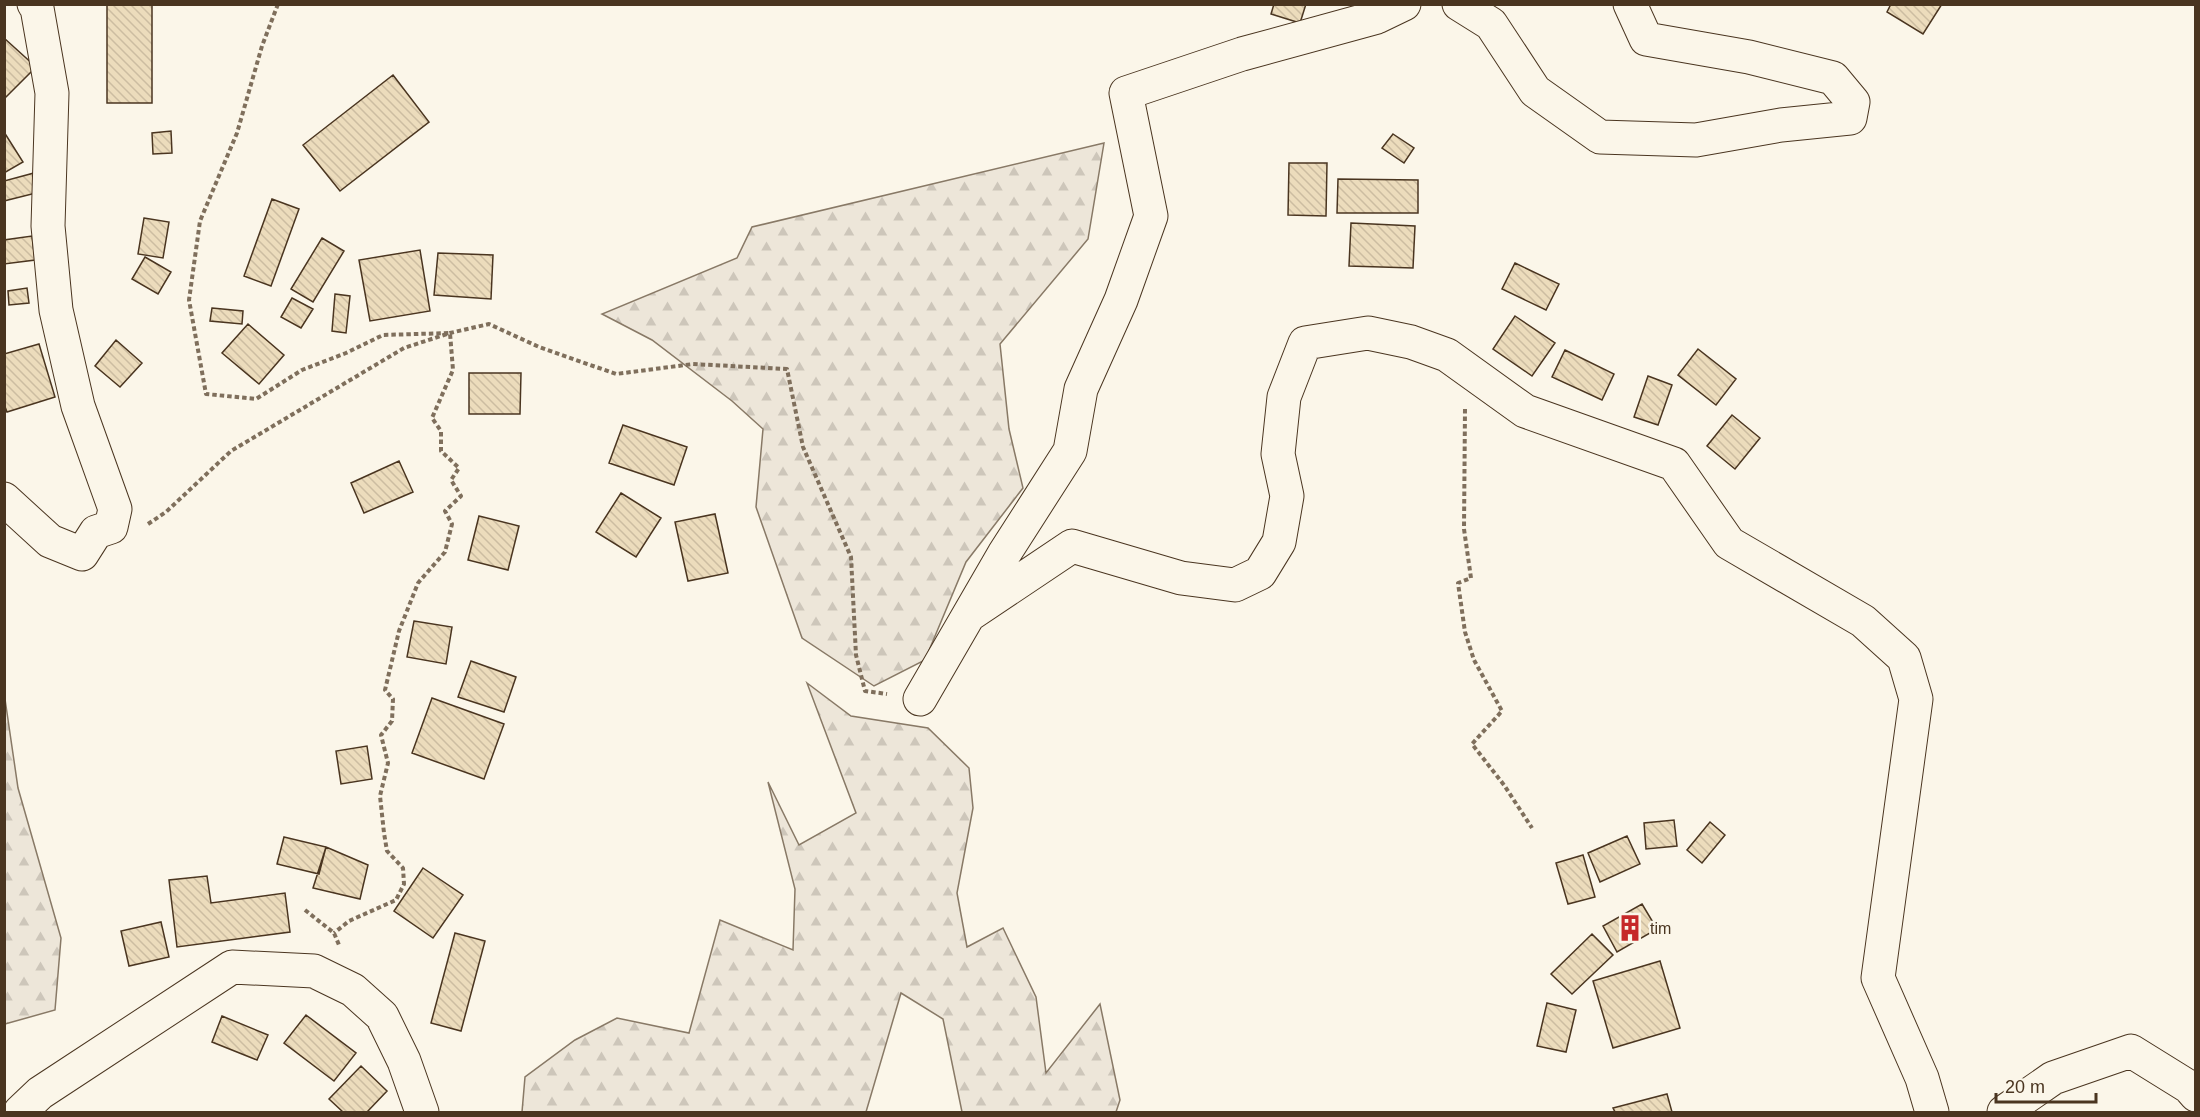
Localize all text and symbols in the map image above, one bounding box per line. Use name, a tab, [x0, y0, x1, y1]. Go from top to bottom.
building icon: tim	[1615, 913, 1645, 943]
place label: tim	[1650, 920, 1671, 937]
scale bar	[1996, 1066, 2096, 1104]
text: 20 m	[2005, 1077, 2045, 1097]

